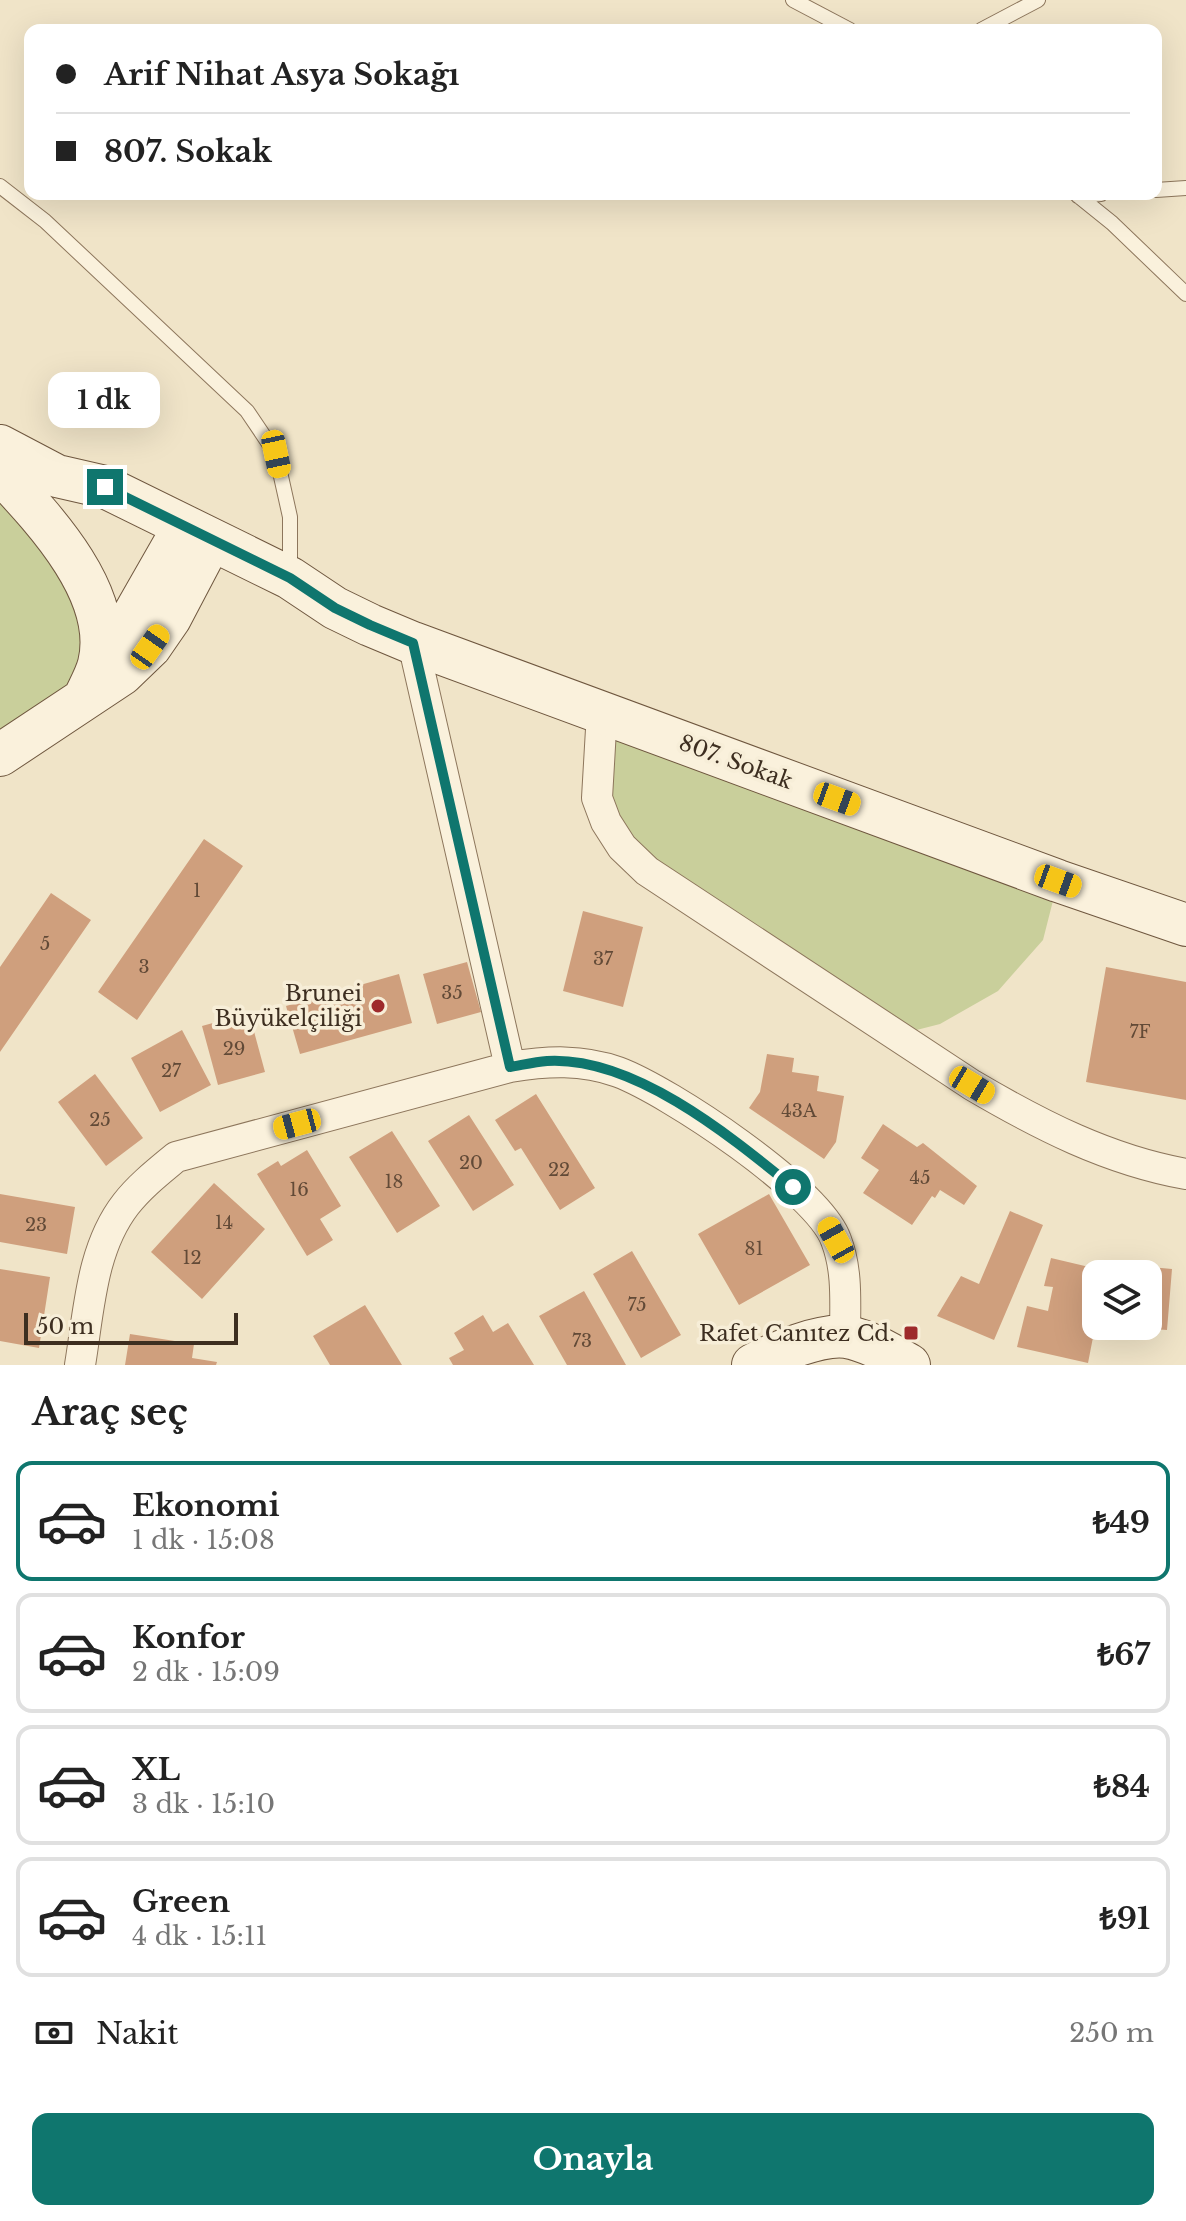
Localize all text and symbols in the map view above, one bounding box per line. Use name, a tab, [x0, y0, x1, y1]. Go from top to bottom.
text: Arif Nihat Asya Sokağı	[104, 56, 459, 93]
text: 807. Sokak	[104, 133, 272, 170]
callout: 1 dk	[49, 371, 161, 427]
text: 1 dk	[77, 384, 131, 416]
car	[259, 428, 293, 480]
route end	[87, 469, 123, 505]
car	[126, 620, 174, 674]
street label: 807. Sokak	[676, 729, 797, 795]
car	[810, 780, 864, 818]
car	[1031, 862, 1085, 900]
house number: 1	[193, 880, 201, 902]
house number: 5	[40, 933, 50, 955]
house number: 37	[593, 948, 614, 970]
house number: 3	[138, 956, 150, 978]
place label: Brunei Büyükelçiliği	[215, 980, 362, 1032]
house number: 35	[441, 982, 463, 1004]
marker: Brunei Büyükelçiliği	[369, 997, 387, 1015]
house number: 7F	[1129, 1021, 1151, 1043]
house number: 29	[223, 1038, 245, 1060]
house number: 27	[161, 1060, 182, 1082]
car	[945, 1062, 999, 1108]
house number: 43A	[781, 1100, 818, 1122]
car	[271, 1106, 323, 1142]
house number: 25	[89, 1109, 111, 1131]
house number: 20	[459, 1152, 483, 1174]
house number: 22	[548, 1159, 570, 1181]
house number: 45	[910, 1167, 930, 1189]
route start	[775, 1169, 811, 1205]
house number: 18	[385, 1171, 403, 1193]
house number: 16	[289, 1179, 309, 1201]
house number: 14	[215, 1212, 233, 1234]
car	[814, 1213, 858, 1267]
house number: 23	[25, 1214, 47, 1236]
house number: 81	[745, 1238, 763, 1260]
house number: 12	[182, 1247, 202, 1269]
map controls	[1082, 1260, 1162, 1340]
button: layers	[1082, 1260, 1162, 1340]
house number: 75	[627, 1294, 647, 1316]
scale bar	[24, 1309, 238, 1345]
text: 50 m	[36, 1313, 94, 1340]
place label: Rafet Canıtez Cd.	[699, 1320, 895, 1347]
marker: Rafet Canıtez Cd.	[902, 1324, 920, 1342]
house number: 73	[572, 1330, 592, 1352]
text: Araç seç	[32, 1390, 188, 1435]
icon: car	[36, 1485, 108, 1557]
text: Ekonomi	[132, 1487, 279, 1524]
text: ₺49	[1093, 1504, 1150, 1541]
text: 1 dk · 15:08	[132, 1524, 275, 1556]
icon: car	[36, 1617, 108, 1689]
text: Konfor	[132, 1619, 245, 1656]
text: ₺67	[1097, 1636, 1150, 1673]
text: 2 dk · 15:09	[132, 1656, 280, 1688]
icon: car	[36, 1749, 108, 1821]
text: XL	[132, 1751, 180, 1788]
text: ₺84	[1094, 1768, 1150, 1805]
text: 3 dk · 15:10	[132, 1788, 275, 1820]
icon: car	[36, 1881, 108, 1953]
text: Green	[132, 1883, 230, 1920]
text: ₺91	[1100, 1900, 1150, 1937]
text: 4 dk · 15:11	[132, 1920, 267, 1952]
icon: cash	[32, 2011, 76, 2055]
text: Nakit	[96, 2015, 179, 2052]
text: 250 m	[1069, 2017, 1154, 2049]
button: Onayla	[32, 2113, 1154, 2205]

